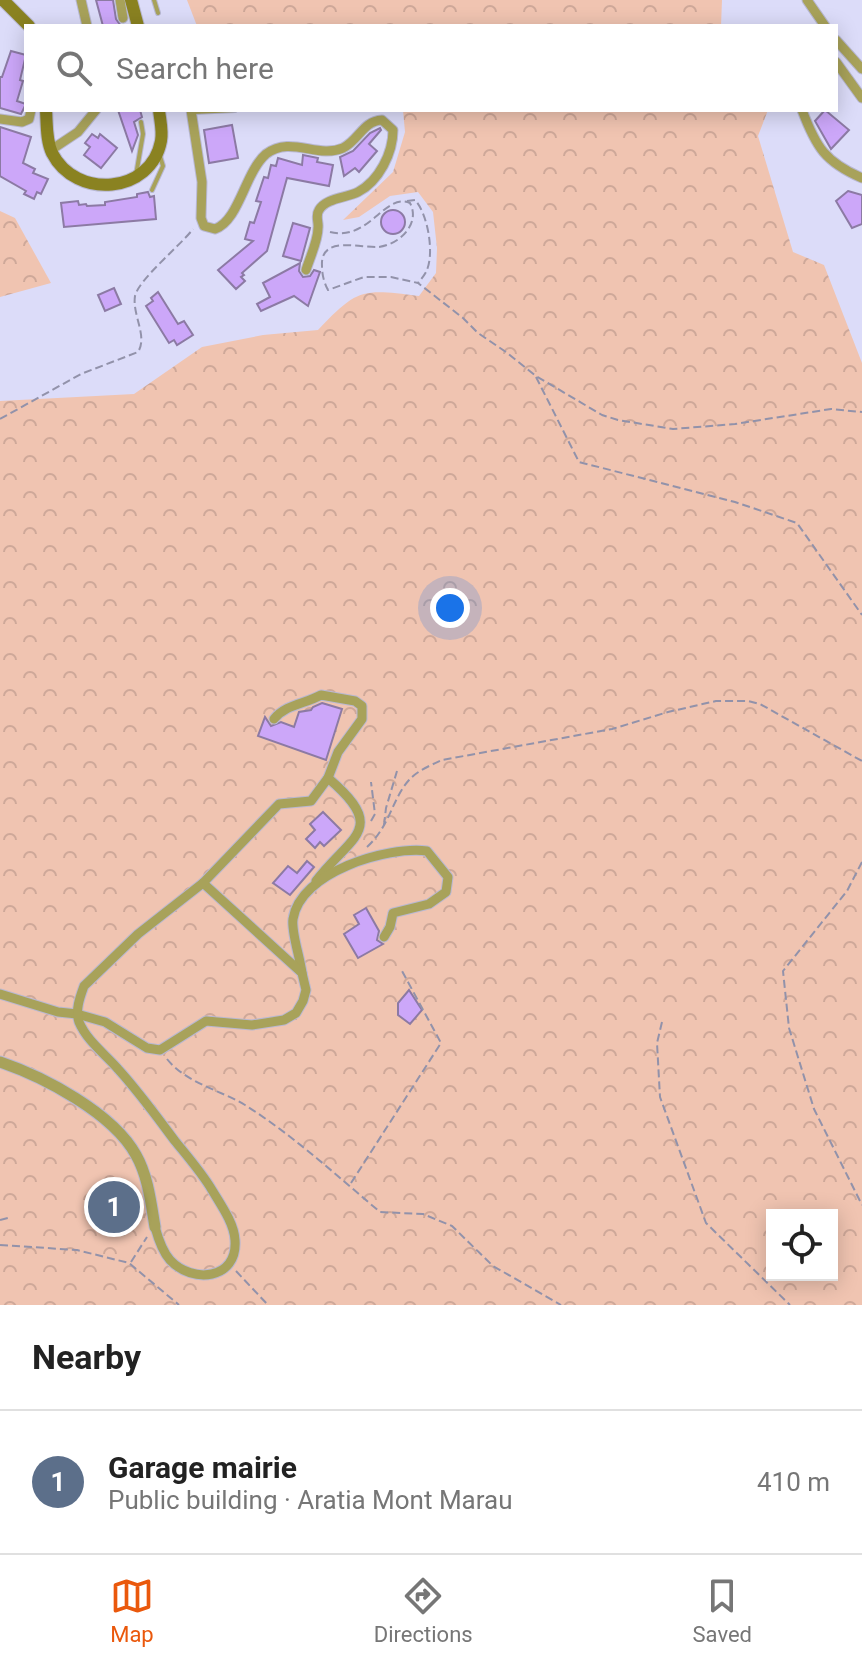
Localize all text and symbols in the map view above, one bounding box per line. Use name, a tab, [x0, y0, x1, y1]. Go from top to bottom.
search box	[24, 24, 838, 112]
icon: search	[52, 46, 96, 90]
text: Search here	[116, 51, 274, 86]
your location	[430, 588, 470, 628]
pin: 1	[88, 1177, 140, 1237]
map controls	[766, 1209, 838, 1281]
button: locate	[766, 1209, 838, 1281]
text: Nearby	[32, 1337, 141, 1377]
text: Garage mairie	[108, 1450, 297, 1485]
text: 1	[51, 1467, 65, 1497]
text: 410 m	[757, 1467, 830, 1497]
text: Public building · Aratia Mont Marau	[108, 1485, 513, 1515]
tab: Map	[110, 1574, 154, 1647]
tab: Directions	[374, 1574, 473, 1647]
tab: Saved	[693, 1574, 752, 1647]

